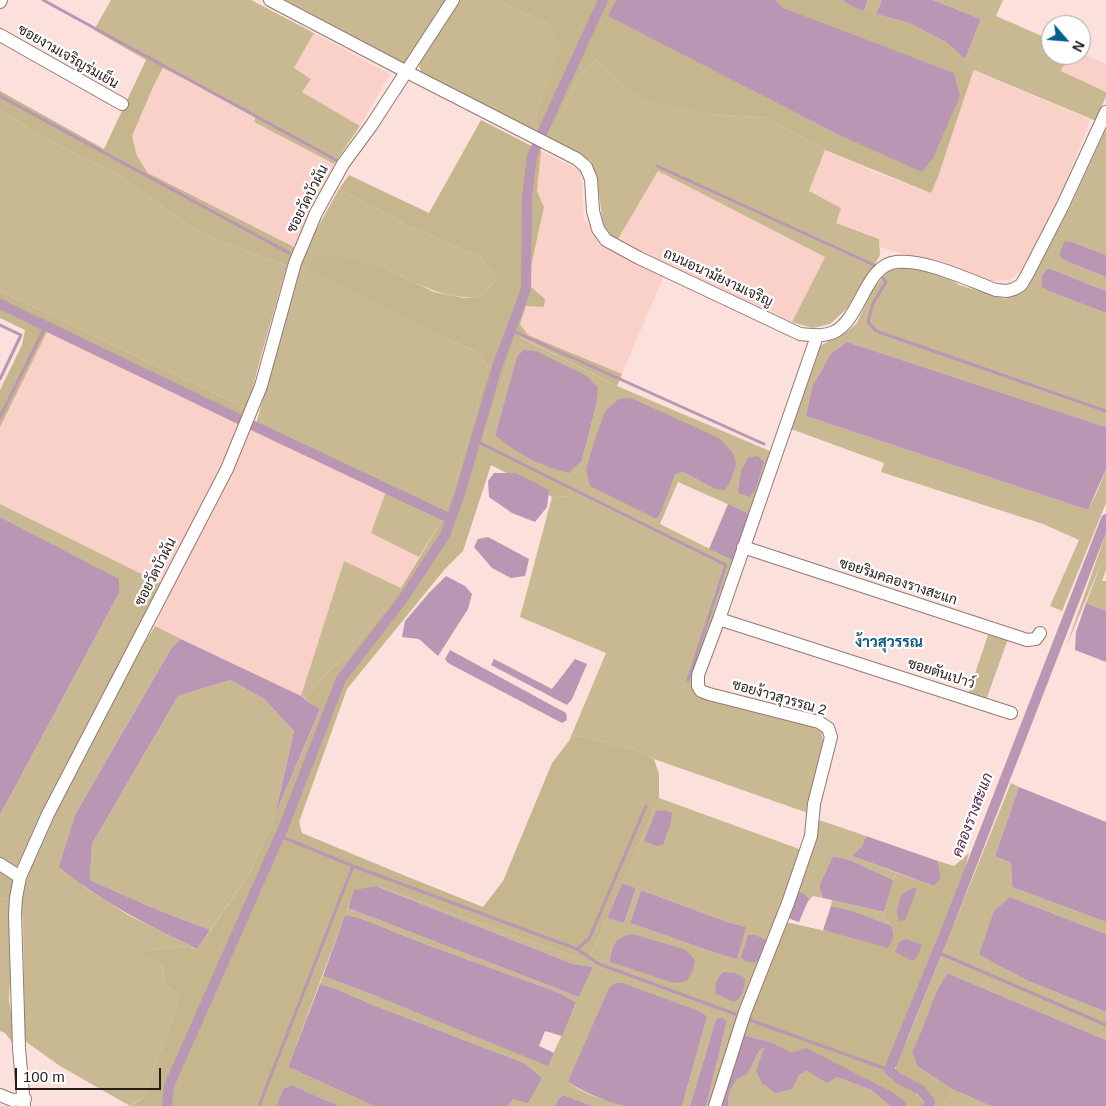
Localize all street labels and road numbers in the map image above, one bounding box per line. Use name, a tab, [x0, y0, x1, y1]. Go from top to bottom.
street label: ซอยงามเจริญร่มเย็น	[15, 21, 121, 93]
street label: ซอยวัดบัวผัน	[284, 162, 332, 236]
street label: ถนนอนามัยงามเจริญ	[661, 245, 775, 311]
street label: ซอยวัดบัวผัน	[132, 535, 180, 609]
street label: ซอยริมคลองรางสะแก	[837, 555, 959, 609]
street label: ซอยตันเปาว์	[905, 655, 977, 693]
street label: ซอยง้าวสุวรรณ 2	[730, 677, 828, 719]

